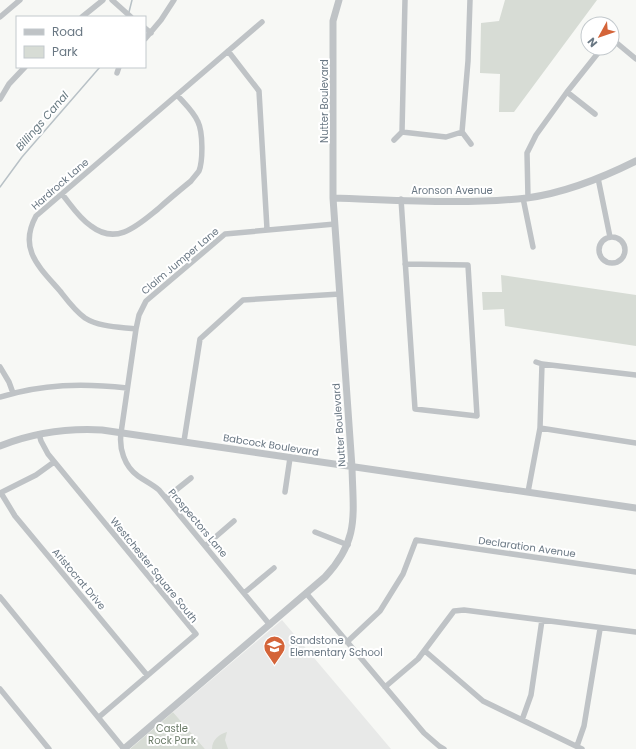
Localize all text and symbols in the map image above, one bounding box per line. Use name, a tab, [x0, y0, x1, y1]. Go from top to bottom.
legend	[16, 16, 146, 68]
north arrow	[580, 16, 620, 56]
text: Road	[52, 23, 83, 40]
text: N	[584, 34, 601, 51]
text: Park	[52, 43, 79, 60]
street label: Nutter Boulevard	[317, 59, 332, 143]
water label: Billings Canal	[12, 88, 73, 154]
street label: Hardrock Lane	[28, 155, 92, 213]
street label: Aronson Avenue	[411, 183, 493, 198]
street label: Claim Jumper Lane	[138, 224, 222, 298]
street label: Nutter Boulevard	[329, 383, 349, 467]
street label: Babcock Boulevard	[222, 430, 320, 460]
street label: Prospectors Lane	[165, 485, 231, 561]
street label: Westchester Square South	[107, 514, 201, 626]
street label: Declaration Avenue	[477, 533, 577, 561]
street label: Aristocrat Drive	[49, 545, 109, 613]
school or university icon: Sandstone Elementary School	[261, 633, 287, 666]
place label: Sandstone Elementary School	[290, 633, 383, 660]
park label: Castle Rock Park	[148, 721, 197, 748]

